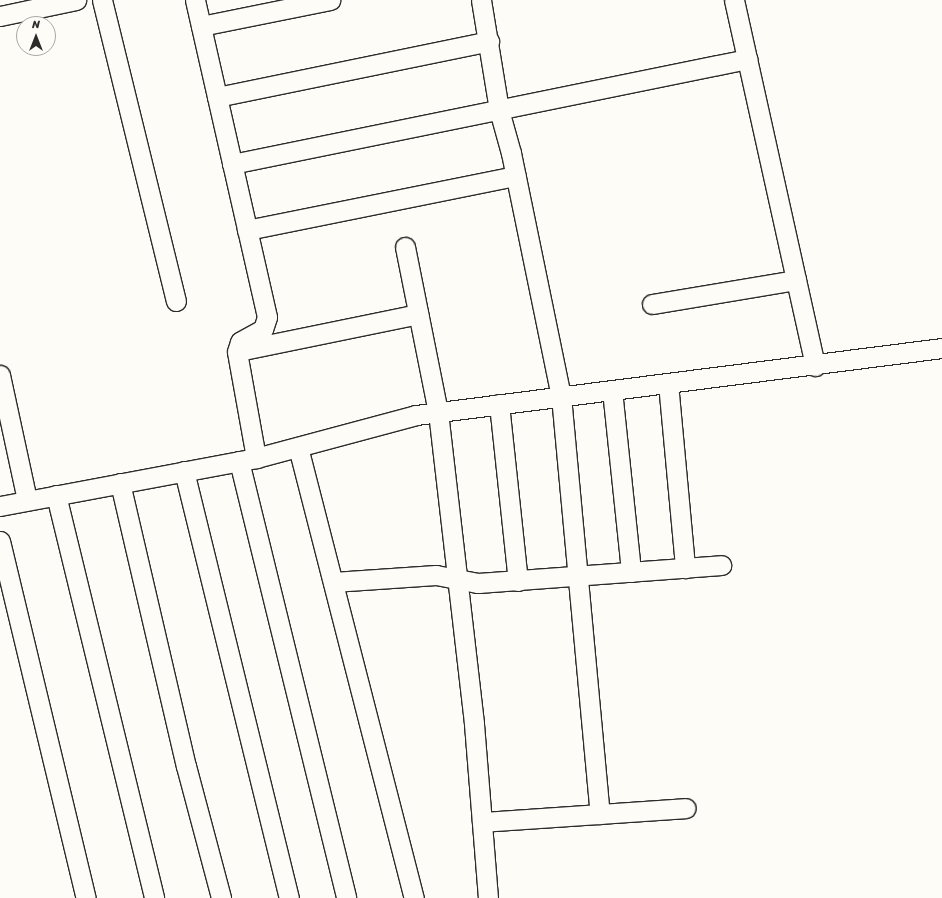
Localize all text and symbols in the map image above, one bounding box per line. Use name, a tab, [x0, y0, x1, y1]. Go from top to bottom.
text: N	[32, 15, 40, 34]
north arrow	[16, 16, 56, 56]

